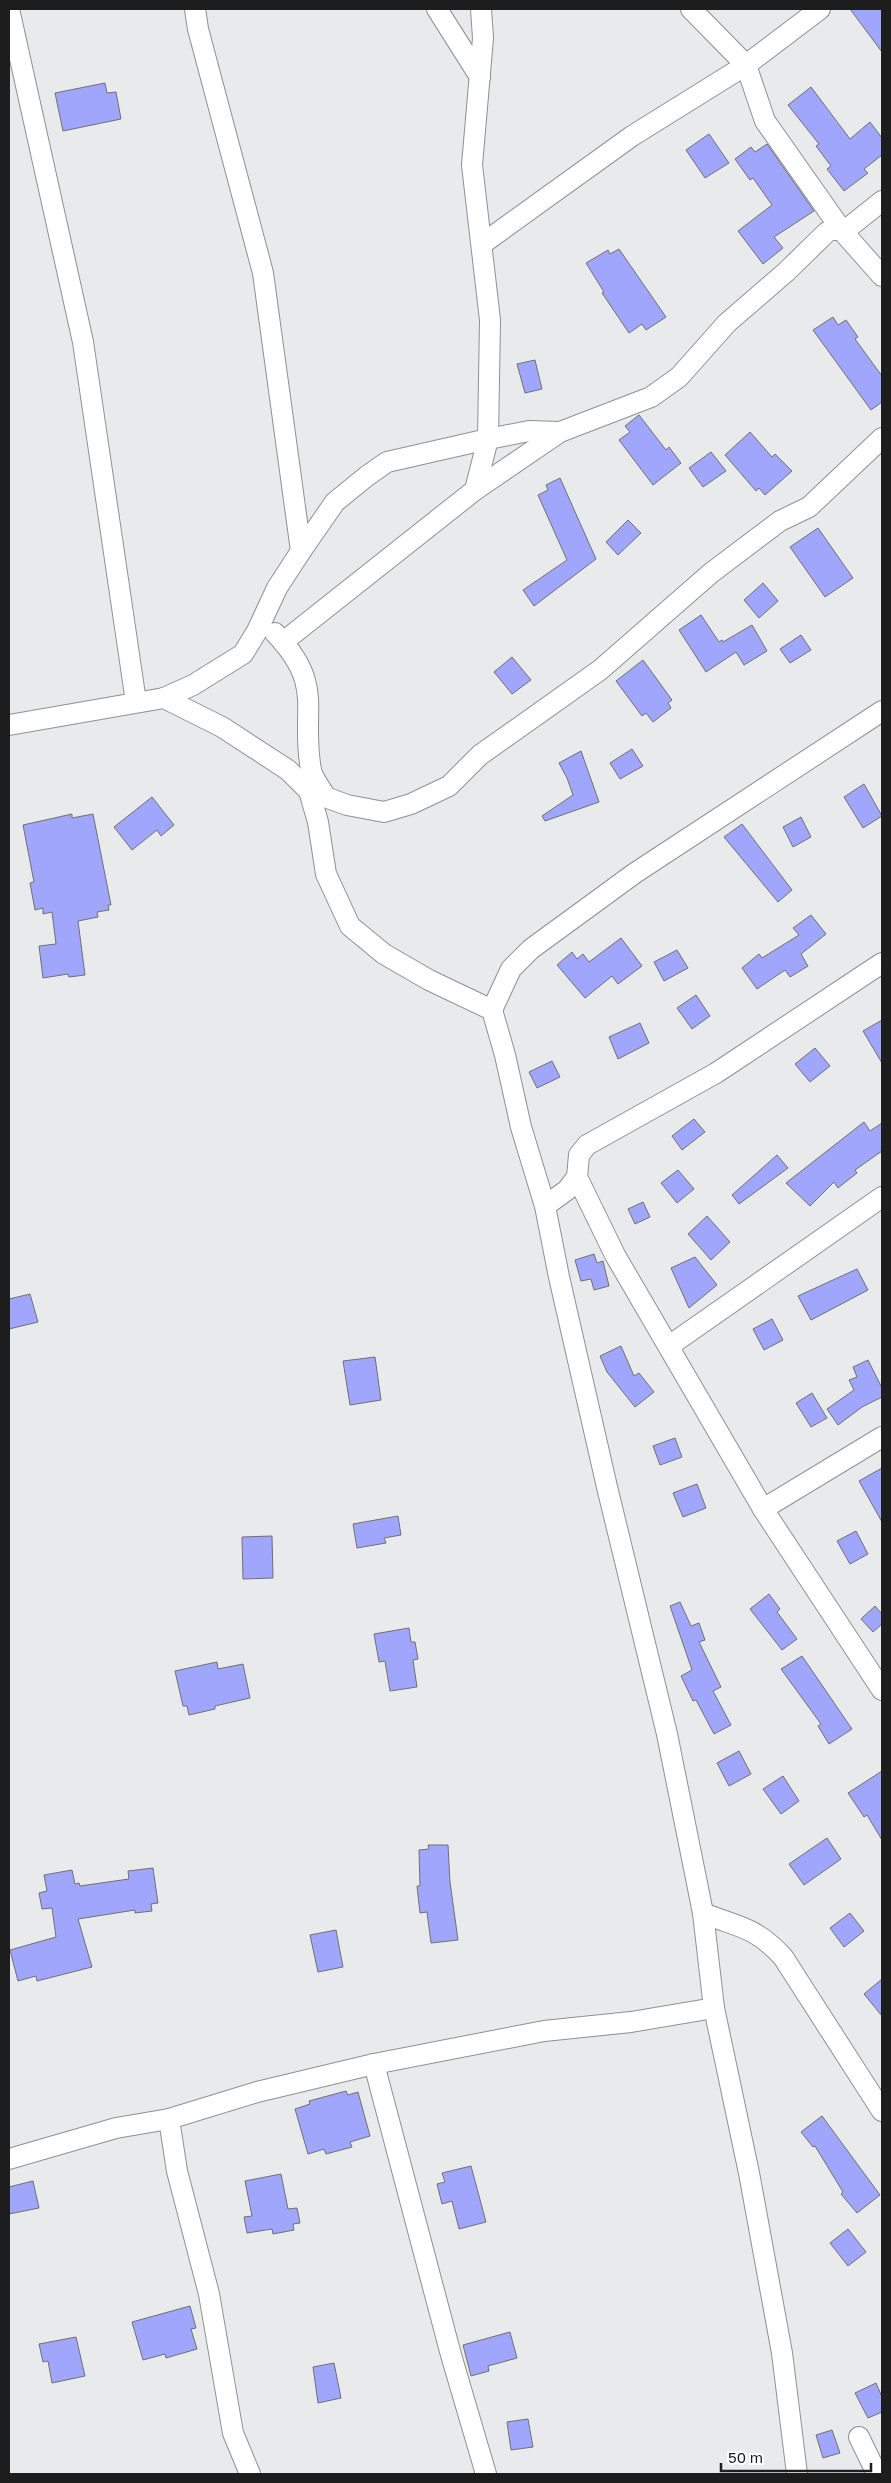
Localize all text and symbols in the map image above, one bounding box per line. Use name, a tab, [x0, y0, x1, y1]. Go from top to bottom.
scale bar	[721, 2440, 871, 2472]
text: 50 m	[728, 2448, 763, 2466]

